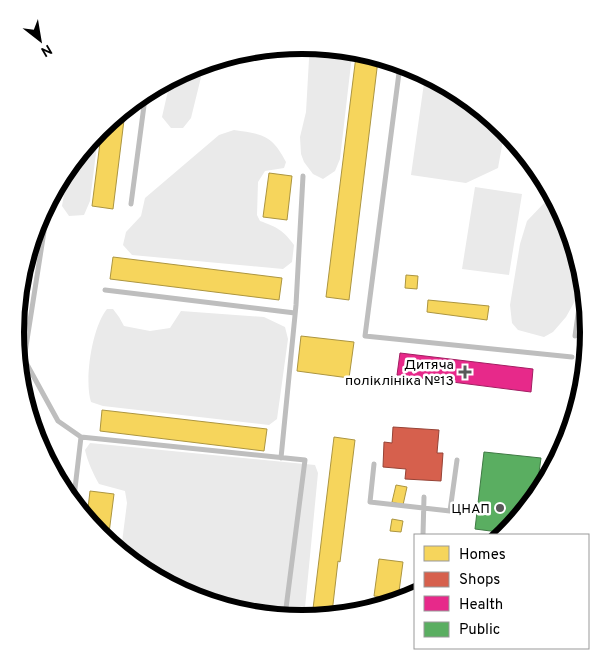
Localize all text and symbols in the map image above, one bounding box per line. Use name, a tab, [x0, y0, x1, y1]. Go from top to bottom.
north arrow	[15, 15, 65, 65]
text: N	[37, 40, 55, 60]
place label: Дитяча поліклініка №13	[345, 357, 454, 390]
marker: Дитяча поліклініка №13	[458, 365, 472, 379]
place label: ЦНАП	[451, 501, 490, 518]
marker: ЦНАП	[494, 502, 506, 514]
legend	[414, 534, 589, 649]
text: Homes	[459, 546, 506, 565]
text: Shops	[459, 571, 500, 590]
text: Health	[459, 596, 503, 615]
text: Public	[459, 621, 500, 640]

